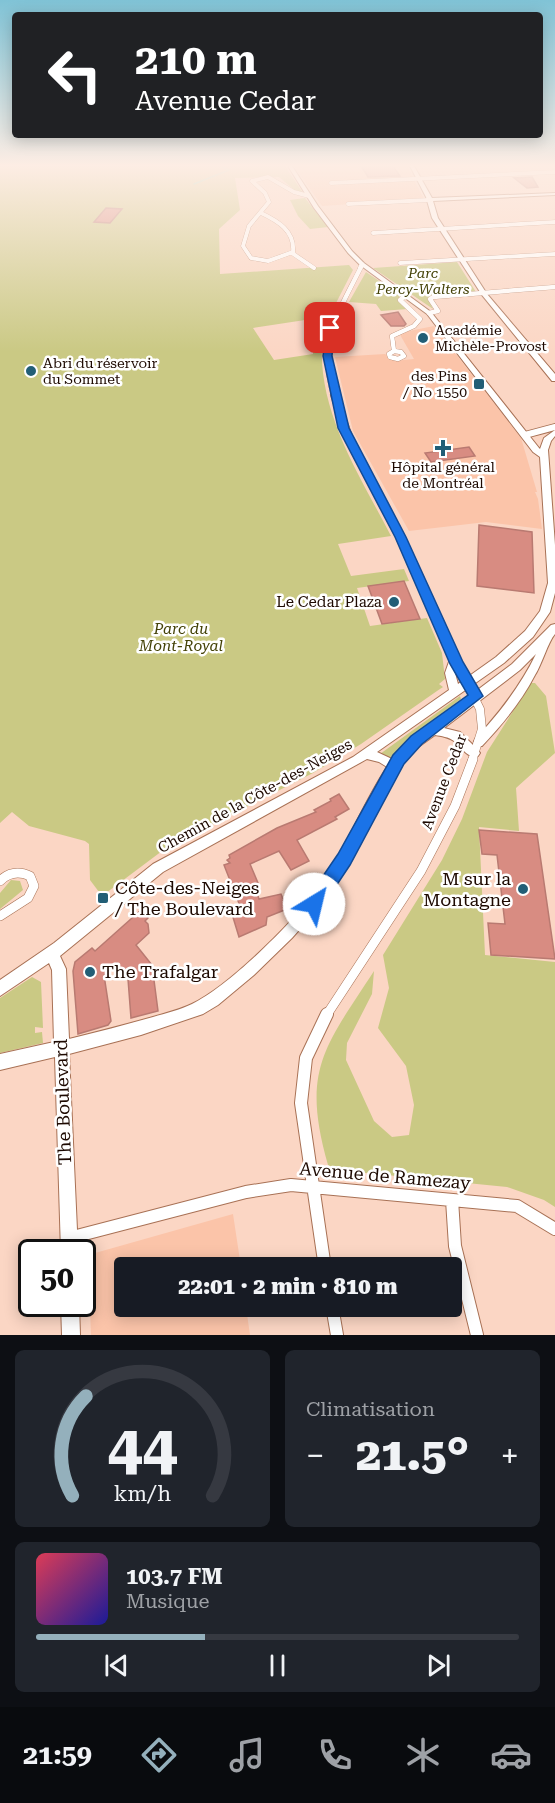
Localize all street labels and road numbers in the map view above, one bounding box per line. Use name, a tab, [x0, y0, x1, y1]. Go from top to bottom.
street label: Avenue Cedar	[418, 732, 470, 832]
street label: Chemin de la Côte-des-Neiges	[155, 735, 355, 857]
street label: The Boulevard	[50, 1038, 75, 1166]
street label: Avenue de Ramezay	[299, 1158, 472, 1193]

